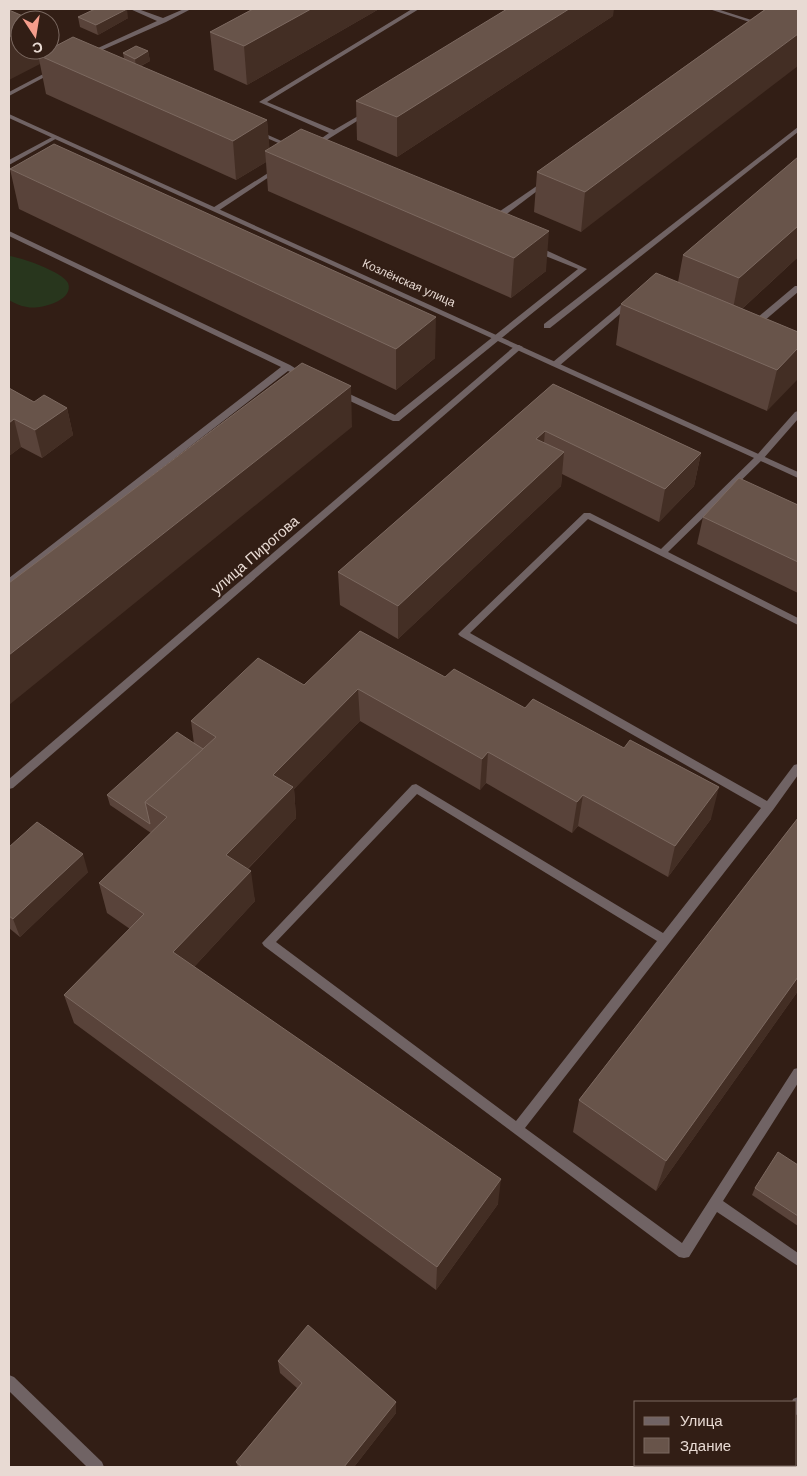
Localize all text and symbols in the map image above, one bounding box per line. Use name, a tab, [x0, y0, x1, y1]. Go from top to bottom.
north arrow	[10, 10, 60, 60]
text: С	[31, 39, 44, 57]
street label: Козлёнская улица	[360, 256, 458, 310]
street label: улица Пирогова	[207, 511, 303, 597]
legend	[634, 1401, 797, 1466]
text: Улица	[680, 1412, 723, 1429]
text: Здание	[680, 1437, 731, 1454]

